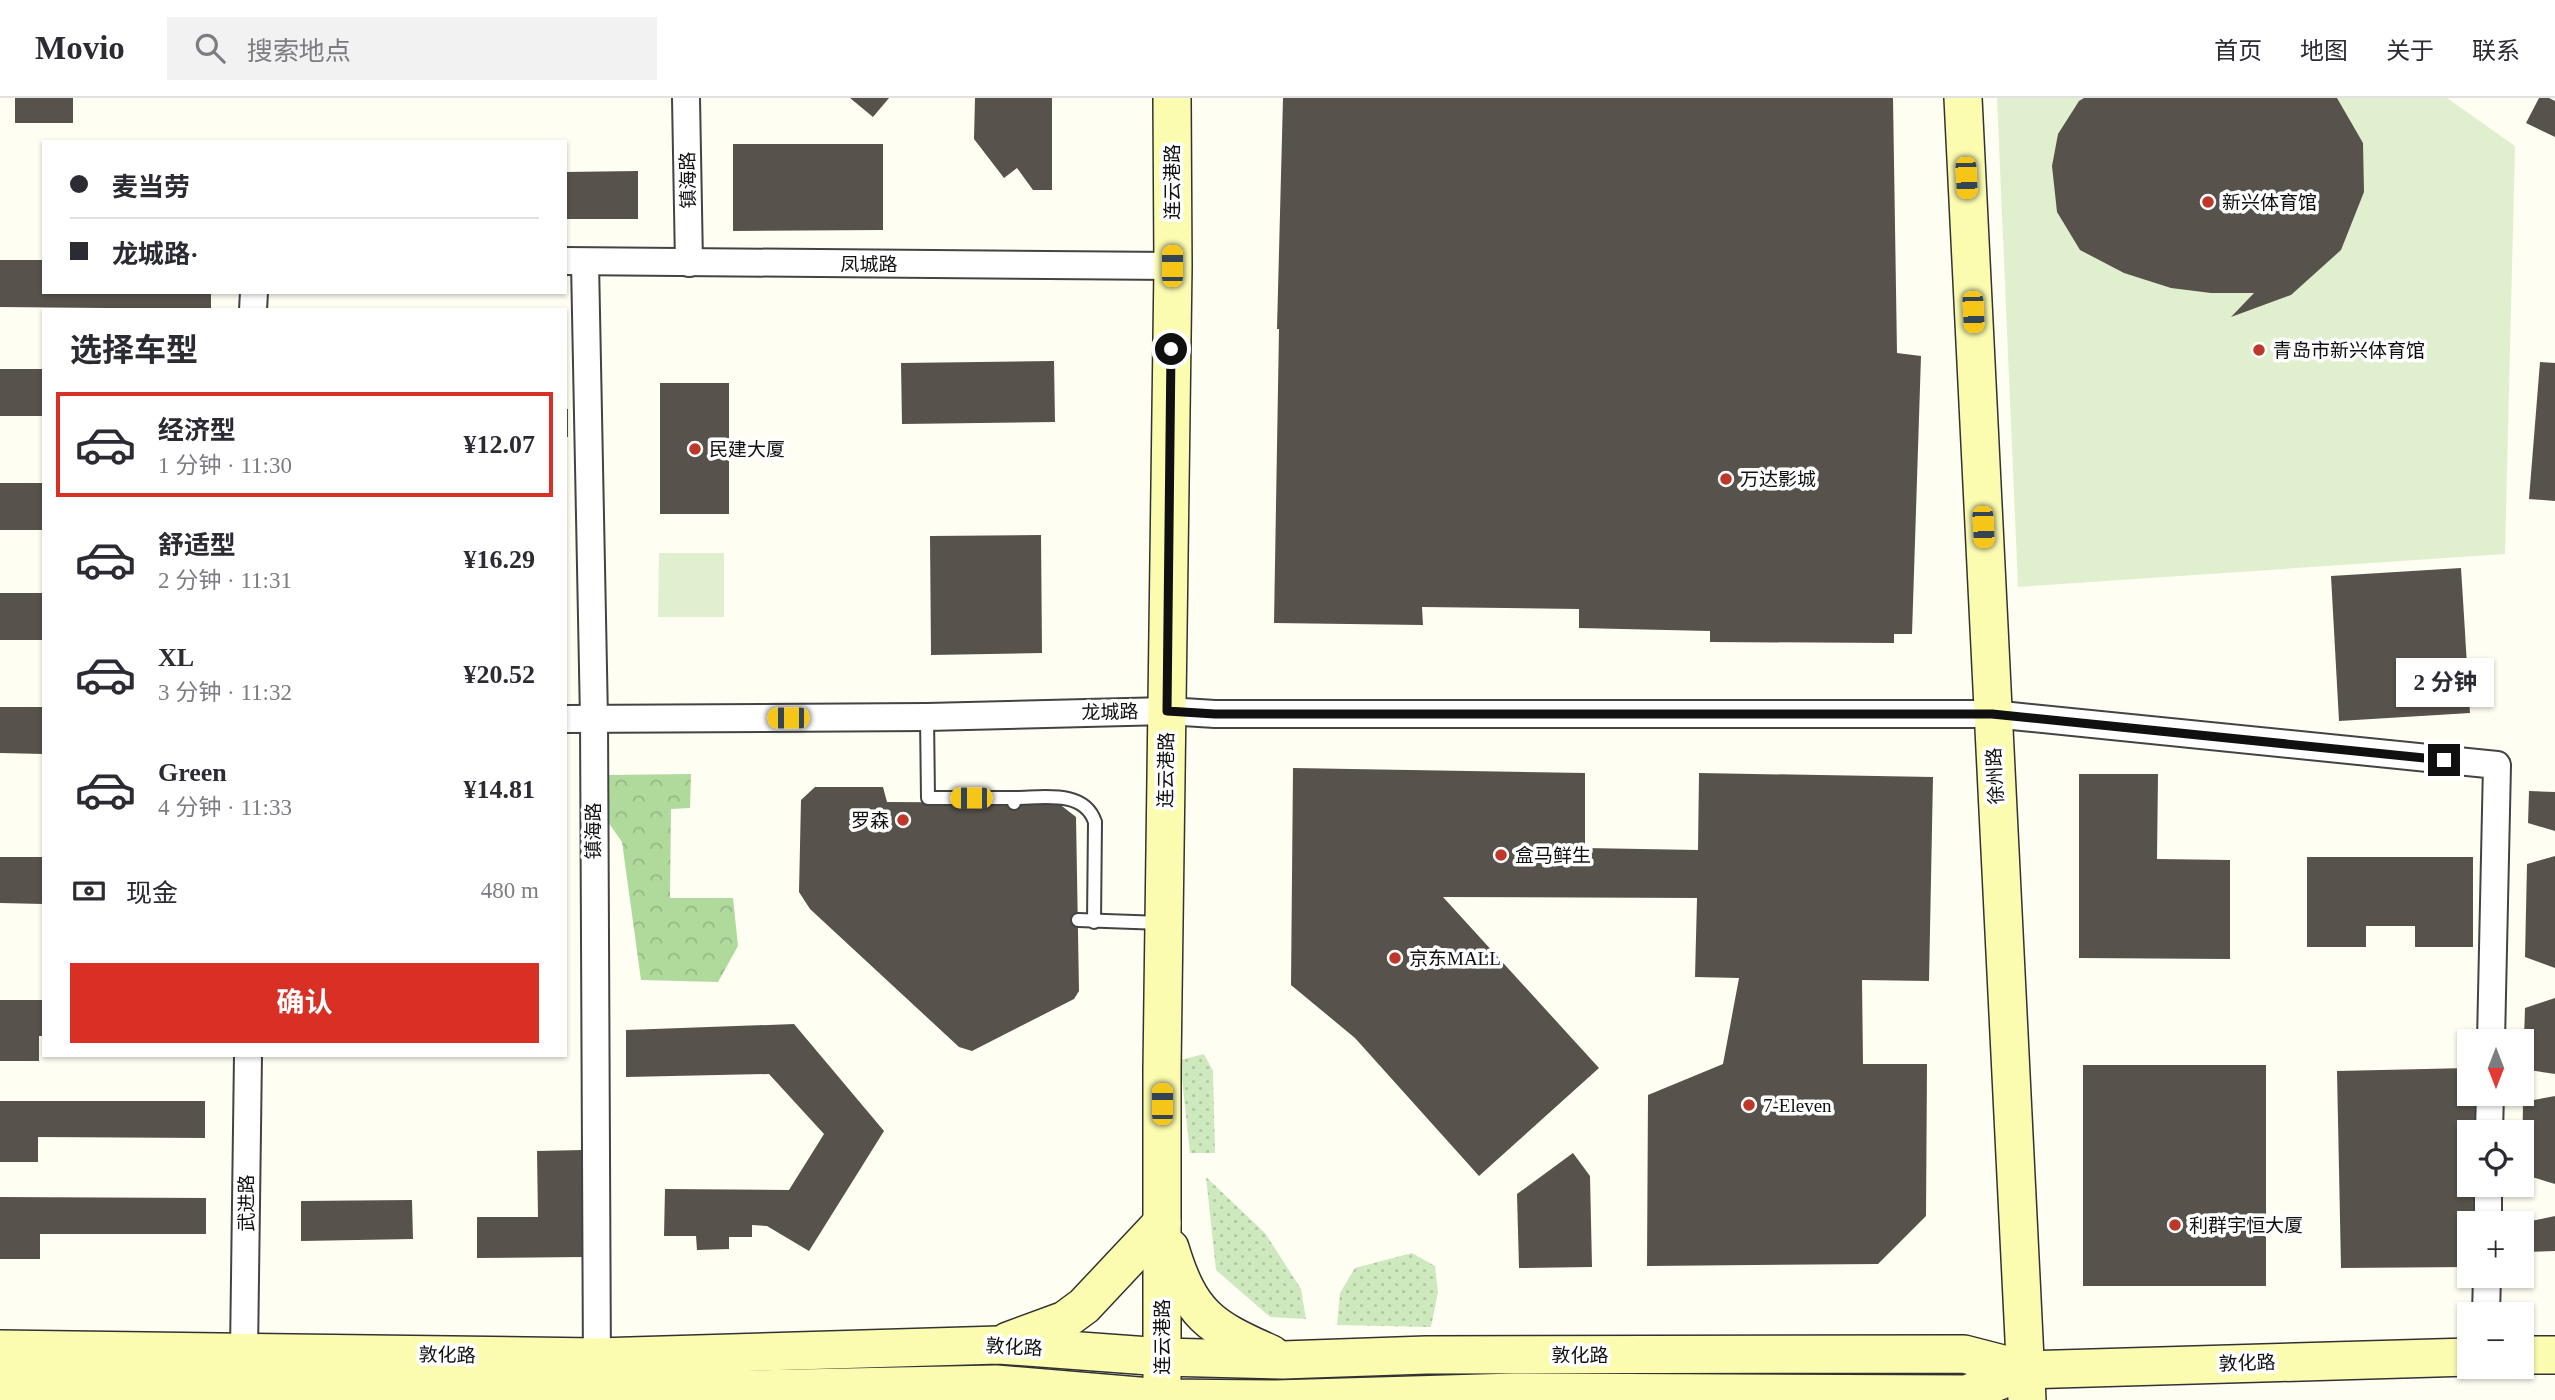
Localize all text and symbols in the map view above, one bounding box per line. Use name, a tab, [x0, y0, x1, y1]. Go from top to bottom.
search box	[167, 17, 657, 80]
icon: search	[191, 29, 229, 67]
text: Movio	[35, 30, 125, 66]
text: 搜索地点	[247, 37, 351, 66]
text: 首页	[2214, 38, 2262, 64]
text: 地图	[2300, 38, 2348, 64]
text: 关于	[2386, 38, 2434, 64]
text: 联系	[2472, 38, 2520, 64]
street label: 连云港路	[1162, 144, 1183, 220]
street label: 镇海路	[677, 151, 699, 209]
car	[1955, 156, 1978, 200]
text: 麦当劳	[112, 173, 190, 202]
place label: 新兴体育馆	[2222, 192, 2317, 213]
marker: 新兴体育馆	[2200, 194, 2216, 210]
text: 龙城路·	[112, 240, 199, 269]
car	[1162, 245, 1183, 287]
street label: 凤城路	[840, 254, 898, 275]
car	[1962, 290, 1985, 334]
text: 选择车型	[70, 332, 198, 368]
route start	[1155, 333, 1187, 365]
place label: 青岛市新兴体育馆	[2273, 340, 2425, 361]
marker: 青岛市新兴体育馆	[2251, 342, 2267, 358]
icon: car	[74, 413, 137, 476]
text: 经济型	[158, 416, 236, 445]
text: ¥12.07	[464, 430, 535, 459]
place label: 民建大厦	[709, 439, 785, 460]
marker: 民建大厦	[687, 441, 703, 457]
text: 1 分钟 · 11:30	[158, 453, 292, 478]
place label: 万达影城	[1740, 469, 1816, 490]
marker: 万达影城	[1718, 471, 1734, 487]
car	[1972, 505, 1995, 549]
icon: car	[74, 528, 137, 591]
text: 舒适型	[158, 531, 236, 560]
text: ¥16.29	[464, 545, 535, 574]
text: 2 分钟 · 11:31	[158, 568, 292, 593]
icon: car	[74, 643, 137, 706]
text: XL	[158, 643, 194, 672]
callout: 2 分钟	[2395, 658, 2493, 708]
text: ¥20.52	[464, 660, 535, 689]
text: 2 分钟	[2413, 670, 2477, 695]
text: 3 分钟 · 11:32	[158, 680, 292, 705]
street label: 龙城路	[1081, 701, 1139, 723]
car	[768, 708, 810, 729]
street label: 连云港路	[1155, 732, 1177, 808]
route end	[2428, 744, 2460, 776]
street label: 徐州路	[1983, 747, 2007, 805]
icon: car	[74, 758, 137, 821]
text: Green	[158, 758, 227, 787]
text: ¥14.81	[464, 775, 535, 804]
car	[951, 788, 993, 809]
text: 4 分钟 · 11:33	[158, 795, 292, 820]
street label: 镇海路	[583, 802, 604, 860]
place label: 罗森	[851, 810, 889, 831]
marker: 罗森	[895, 812, 911, 828]
place label: 盒马鲜生	[1515, 845, 1591, 866]
marker: 盒马鲜生	[1493, 847, 1509, 863]
icon: cash	[70, 872, 108, 910]
text: 480 m	[481, 878, 539, 903]
text: 现金	[126, 879, 178, 908]
place label: 京东MALL	[1409, 948, 1501, 969]
marker: 京东MALL	[1387, 950, 1403, 966]
button: 确认	[70, 963, 539, 1043]
north arrow	[2457, 1029, 2534, 1106]
map controls	[2457, 1029, 2534, 1379]
car	[1152, 1083, 1173, 1125]
place label: 7-Eleven	[1763, 1095, 1832, 1116]
marker: 7-Eleven	[1741, 1097, 1757, 1113]
button: locate	[2457, 1120, 2534, 1197]
street label: 武进路	[236, 1174, 257, 1232]
button: +	[2457, 1211, 2534, 1288]
place label: 利群宇恒大厦	[2189, 1215, 2303, 1236]
marker: 利群宇恒大厦	[2167, 1217, 2183, 1233]
street label: 连云港路	[1152, 1299, 1173, 1375]
button: −	[2457, 1302, 2534, 1379]
street label: 敦化路	[985, 1335, 1043, 1359]
street label: 敦化路	[418, 1344, 476, 1366]
street label: 敦化路	[1551, 1345, 1609, 1366]
street label: 敦化路	[2218, 1352, 2276, 1374]

